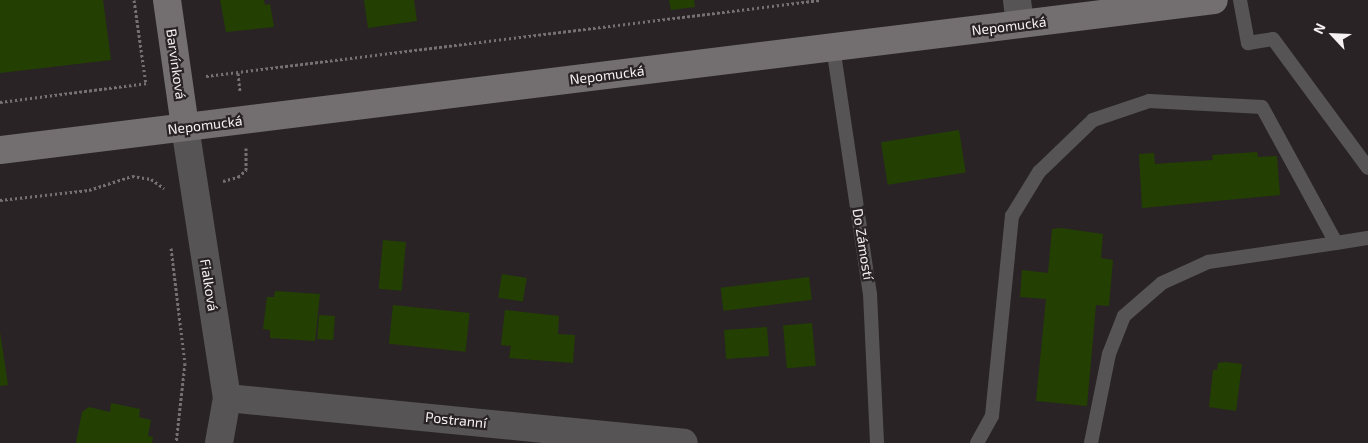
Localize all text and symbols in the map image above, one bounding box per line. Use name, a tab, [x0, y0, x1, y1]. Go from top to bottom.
north arrow	[1308, 10, 1358, 60]
street label: Nepomucká	[971, 13, 1047, 39]
text: N	[1309, 20, 1329, 37]
street label: Barvínková	[163, 28, 189, 100]
street label: Nepomucká	[569, 62, 645, 88]
street label: Nepomucká	[167, 112, 243, 138]
street label: Do Zámostí	[849, 207, 877, 281]
street label: Fialková	[197, 258, 221, 312]
street label: Postranní	[424, 408, 488, 432]

